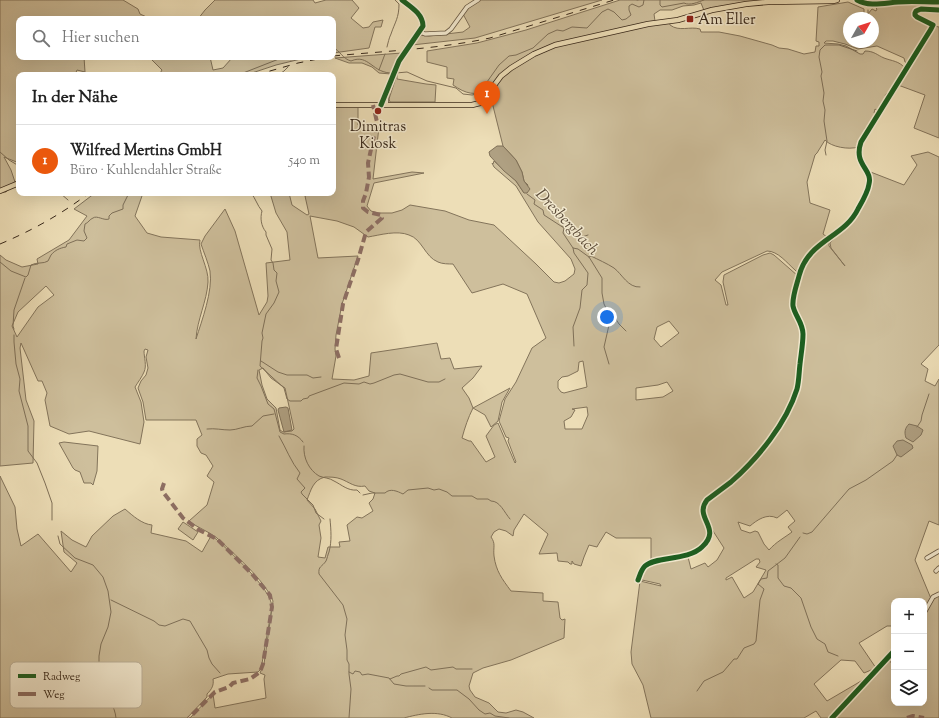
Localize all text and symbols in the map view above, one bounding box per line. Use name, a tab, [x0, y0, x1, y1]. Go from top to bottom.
place label: Am Eller	[698, 10, 756, 31]
north arrow	[843, 12, 879, 48]
marker: Am Eller	[685, 14, 695, 24]
search box	[16, 16, 336, 60]
icon: search	[30, 27, 52, 49]
text: Hier suchen	[62, 28, 140, 49]
pin: 1	[474, 81, 500, 114]
text: In der Nähe	[32, 86, 118, 110]
marker: Dimitras Kiosk	[373, 106, 383, 116]
place label: Dimitras Kiosk	[350, 117, 406, 155]
text: Wilfred Mertins GmbH	[70, 141, 222, 162]
text: 1	[43, 152, 47, 170]
text: 540 m	[289, 152, 320, 170]
text: Büro · Kuhlendahler Straße	[70, 162, 222, 180]
water label: Dresbergbach	[529, 184, 603, 261]
your location	[597, 307, 617, 327]
map controls	[891, 598, 927, 706]
button: +	[891, 598, 927, 634]
button: −	[891, 634, 927, 670]
legend	[10, 662, 142, 708]
text: Radweg	[43, 669, 81, 685]
button: layers	[891, 670, 927, 706]
text: Weg	[43, 687, 65, 703]

